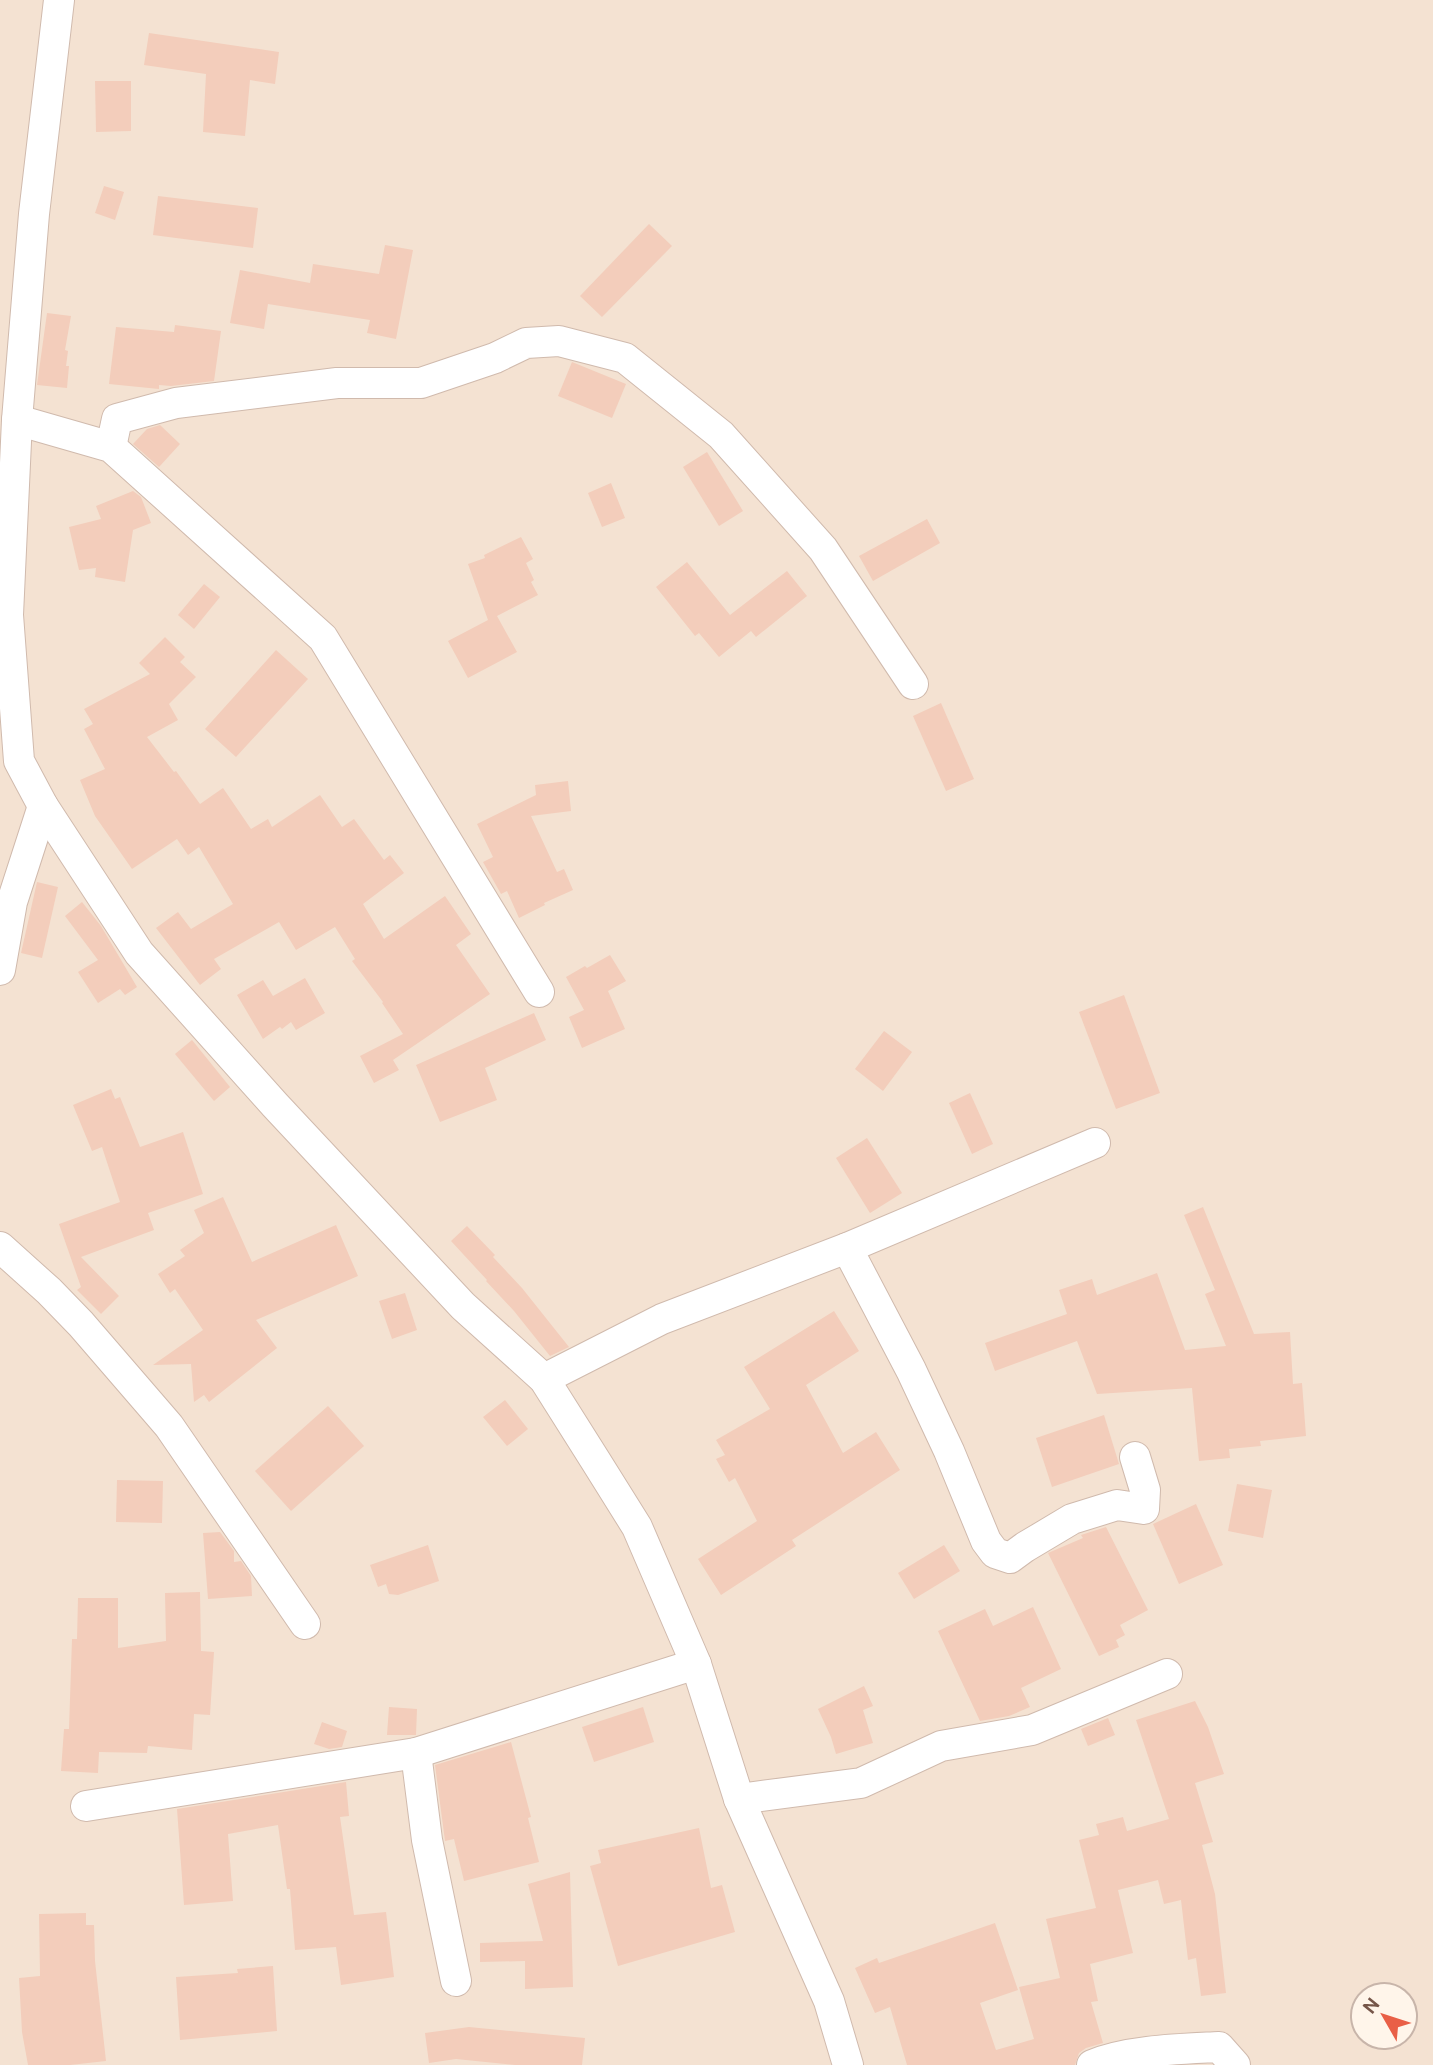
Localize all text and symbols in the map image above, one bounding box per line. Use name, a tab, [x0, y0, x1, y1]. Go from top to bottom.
north arrow	[1349, 1981, 1419, 2051]
text: N	[1358, 1993, 1384, 2018]

